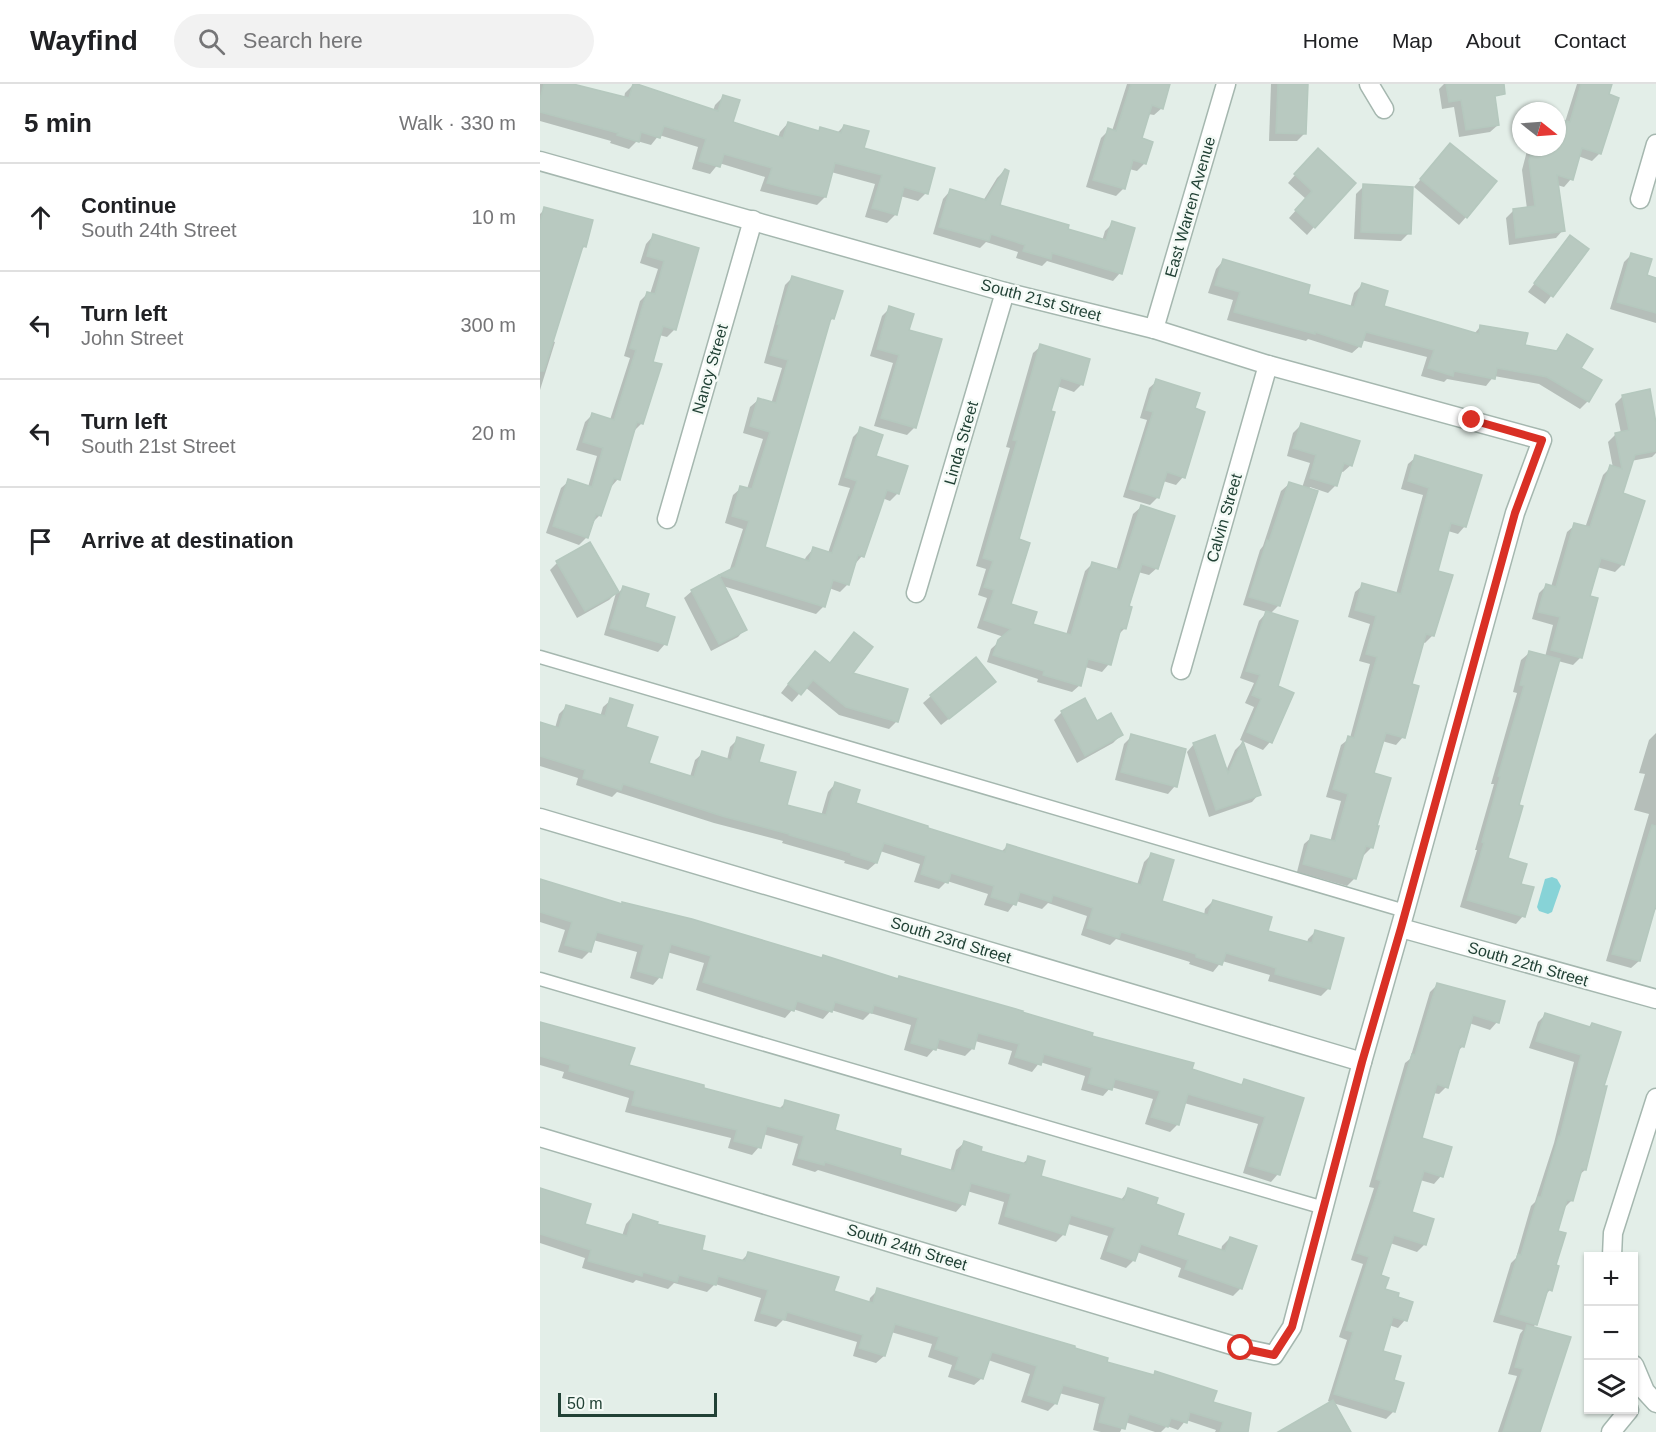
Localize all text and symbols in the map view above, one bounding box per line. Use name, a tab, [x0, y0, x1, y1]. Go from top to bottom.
search box	[174, 14, 594, 68]
text: Wayfind	[30, 25, 138, 56]
icon: search	[195, 25, 228, 58]
text: Search here	[243, 28, 363, 53]
text: Home	[1303, 29, 1359, 52]
text: Map	[1392, 29, 1433, 52]
text: About	[1466, 29, 1521, 52]
text: Contact	[1554, 29, 1626, 52]
north arrow	[1512, 102, 1566, 156]
text: 5 min	[24, 108, 92, 138]
text: Walk · 330 m	[399, 112, 516, 134]
street label: East Warren Avenue	[1162, 134, 1218, 279]
text: Continue	[81, 193, 176, 218]
icon: ahead	[24, 201, 57, 234]
text: 10 m	[472, 206, 516, 228]
text: South 24th Street	[81, 219, 237, 241]
street label: South 21st Street	[979, 276, 1103, 324]
text: Turn left	[81, 301, 167, 326]
icon: left	[24, 309, 57, 342]
text: 300 m	[460, 314, 516, 336]
street label: Nancy Street	[689, 322, 731, 416]
text: John Street	[81, 327, 183, 349]
street label: Linda Street	[941, 399, 981, 487]
route end	[1458, 406, 1484, 432]
text: Turn left	[81, 409, 167, 434]
icon: left	[24, 417, 57, 450]
text: 20 m	[472, 422, 516, 444]
text: South 21st Street	[81, 435, 236, 457]
street label: Calvin Street	[1203, 471, 1245, 564]
icon: arrive	[24, 525, 57, 558]
text: Arrive at destination	[81, 528, 294, 553]
street label: South 23rd Street	[889, 914, 1014, 967]
street label: South 22th Street	[1466, 939, 1591, 989]
street label: South 24th Street	[845, 1221, 970, 1273]
map controls	[1584, 1252, 1638, 1414]
button: +	[1584, 1252, 1638, 1306]
button: −	[1584, 1306, 1638, 1360]
route start	[1227, 1334, 1253, 1360]
button: layers	[1584, 1360, 1638, 1414]
scale bar	[558, 1390, 717, 1418]
text: 50 m	[567, 1395, 603, 1412]

